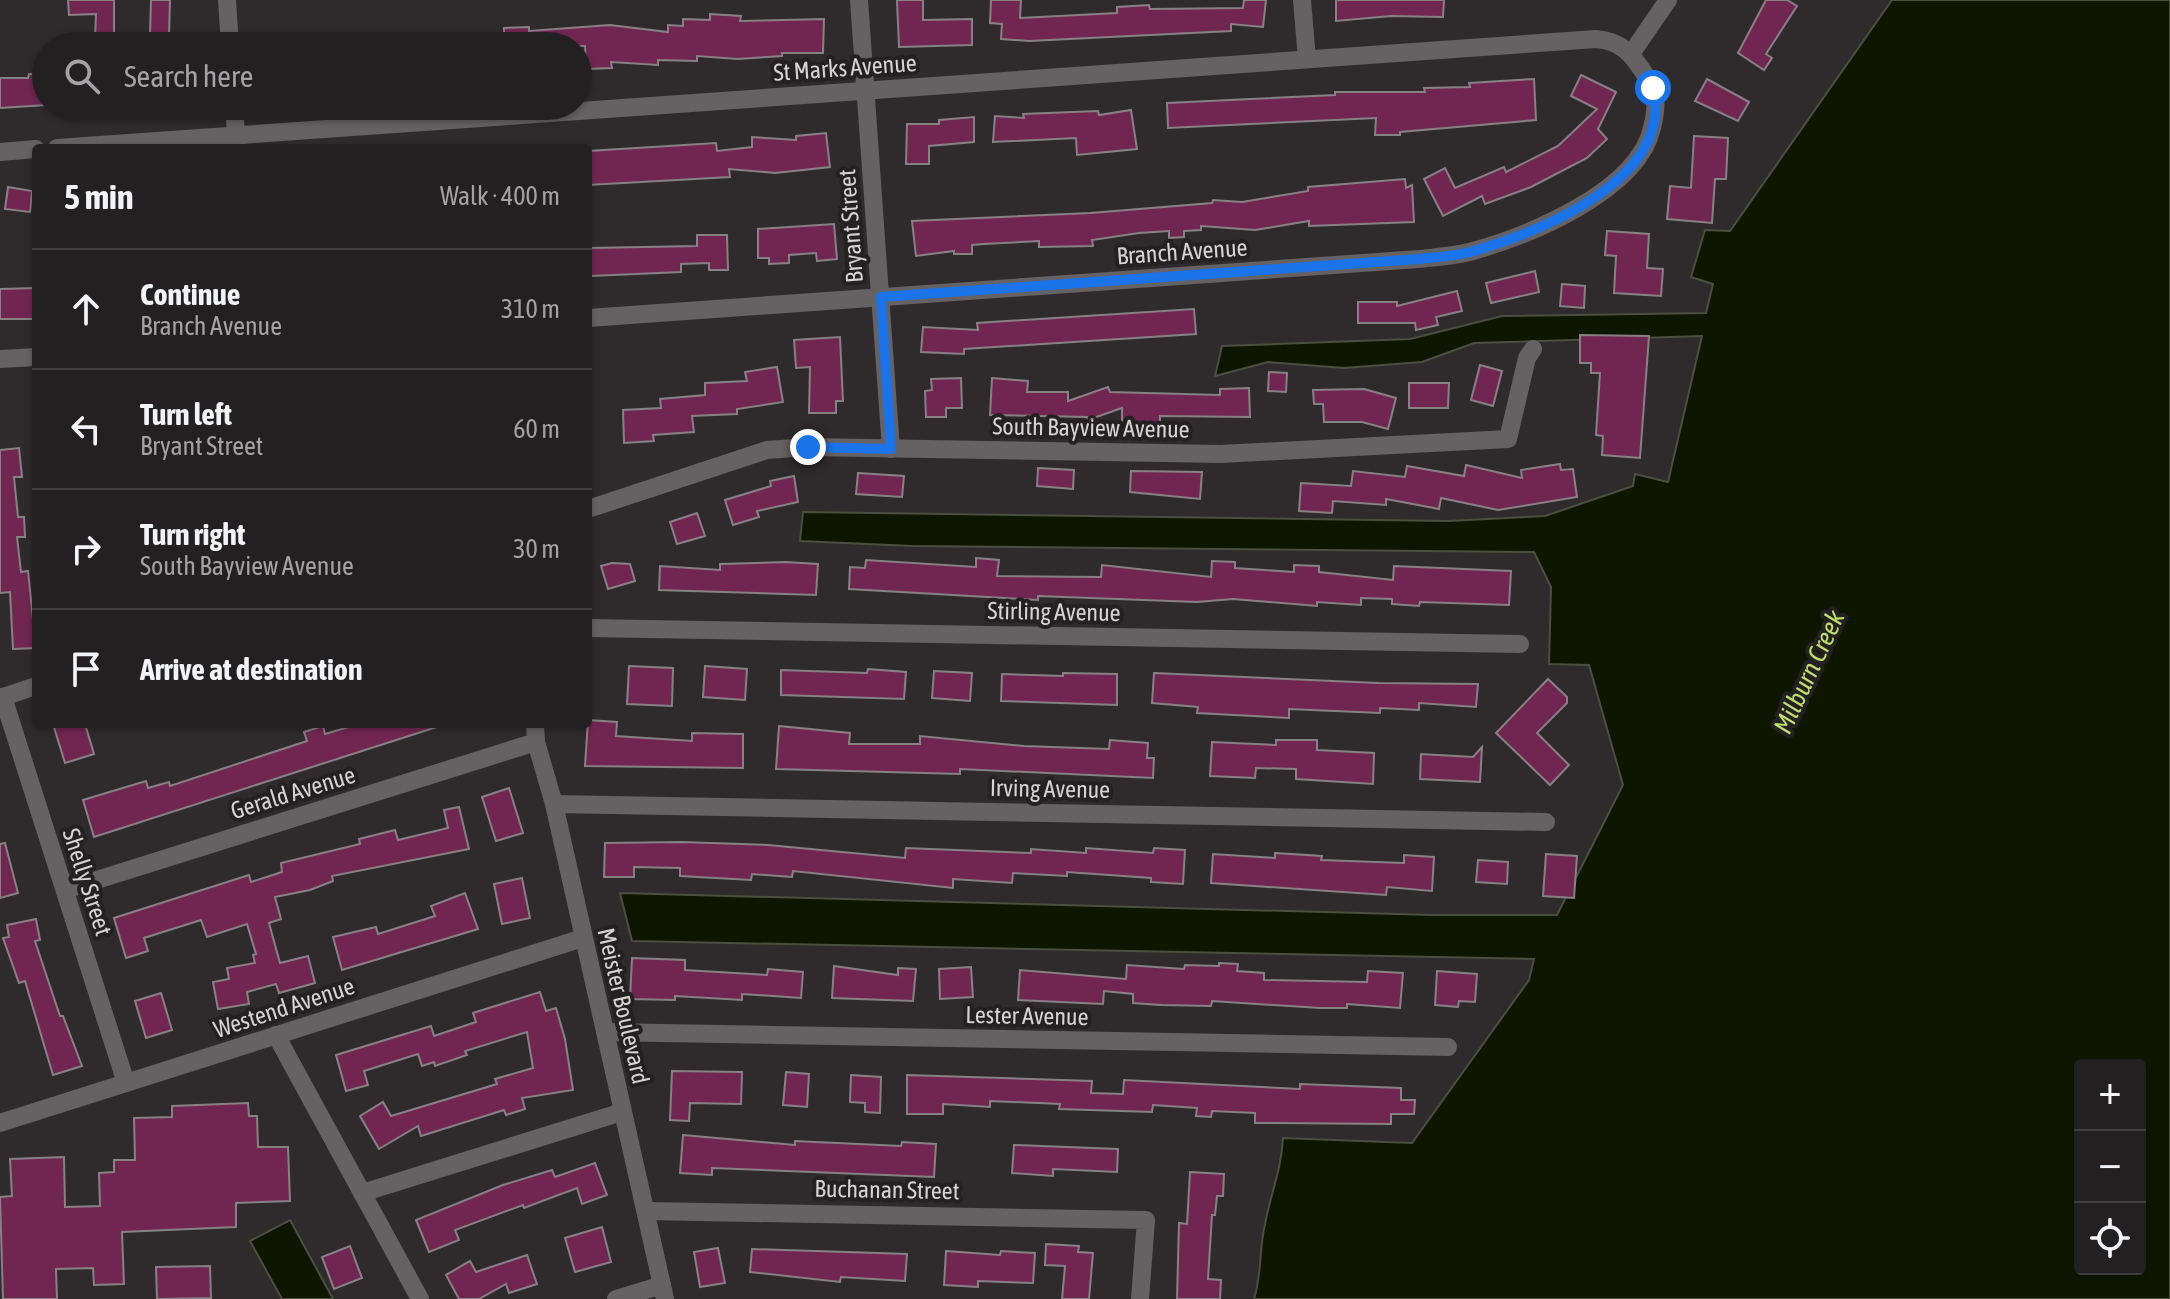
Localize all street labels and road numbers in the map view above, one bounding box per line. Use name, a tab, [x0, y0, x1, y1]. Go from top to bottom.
street label: St Marks Avenue	[773, 49, 917, 86]
street label: Bryant Street	[833, 168, 868, 284]
street label: Branch Avenue	[1116, 233, 1248, 270]
street label: South Bayview Avenue	[992, 412, 1190, 443]
street label: Stirling Avenue	[987, 597, 1121, 626]
street label: Gerald Avenue	[227, 761, 358, 824]
street label: Irving Avenue	[990, 774, 1110, 803]
street label: Shelly Street	[57, 825, 117, 939]
street label: Meister Boulevard	[592, 925, 655, 1086]
street label: Westend Avenue	[210, 972, 358, 1043]
street label: Lester Avenue	[965, 1001, 1089, 1030]
street label: Buchanan Street	[814, 1175, 960, 1204]

